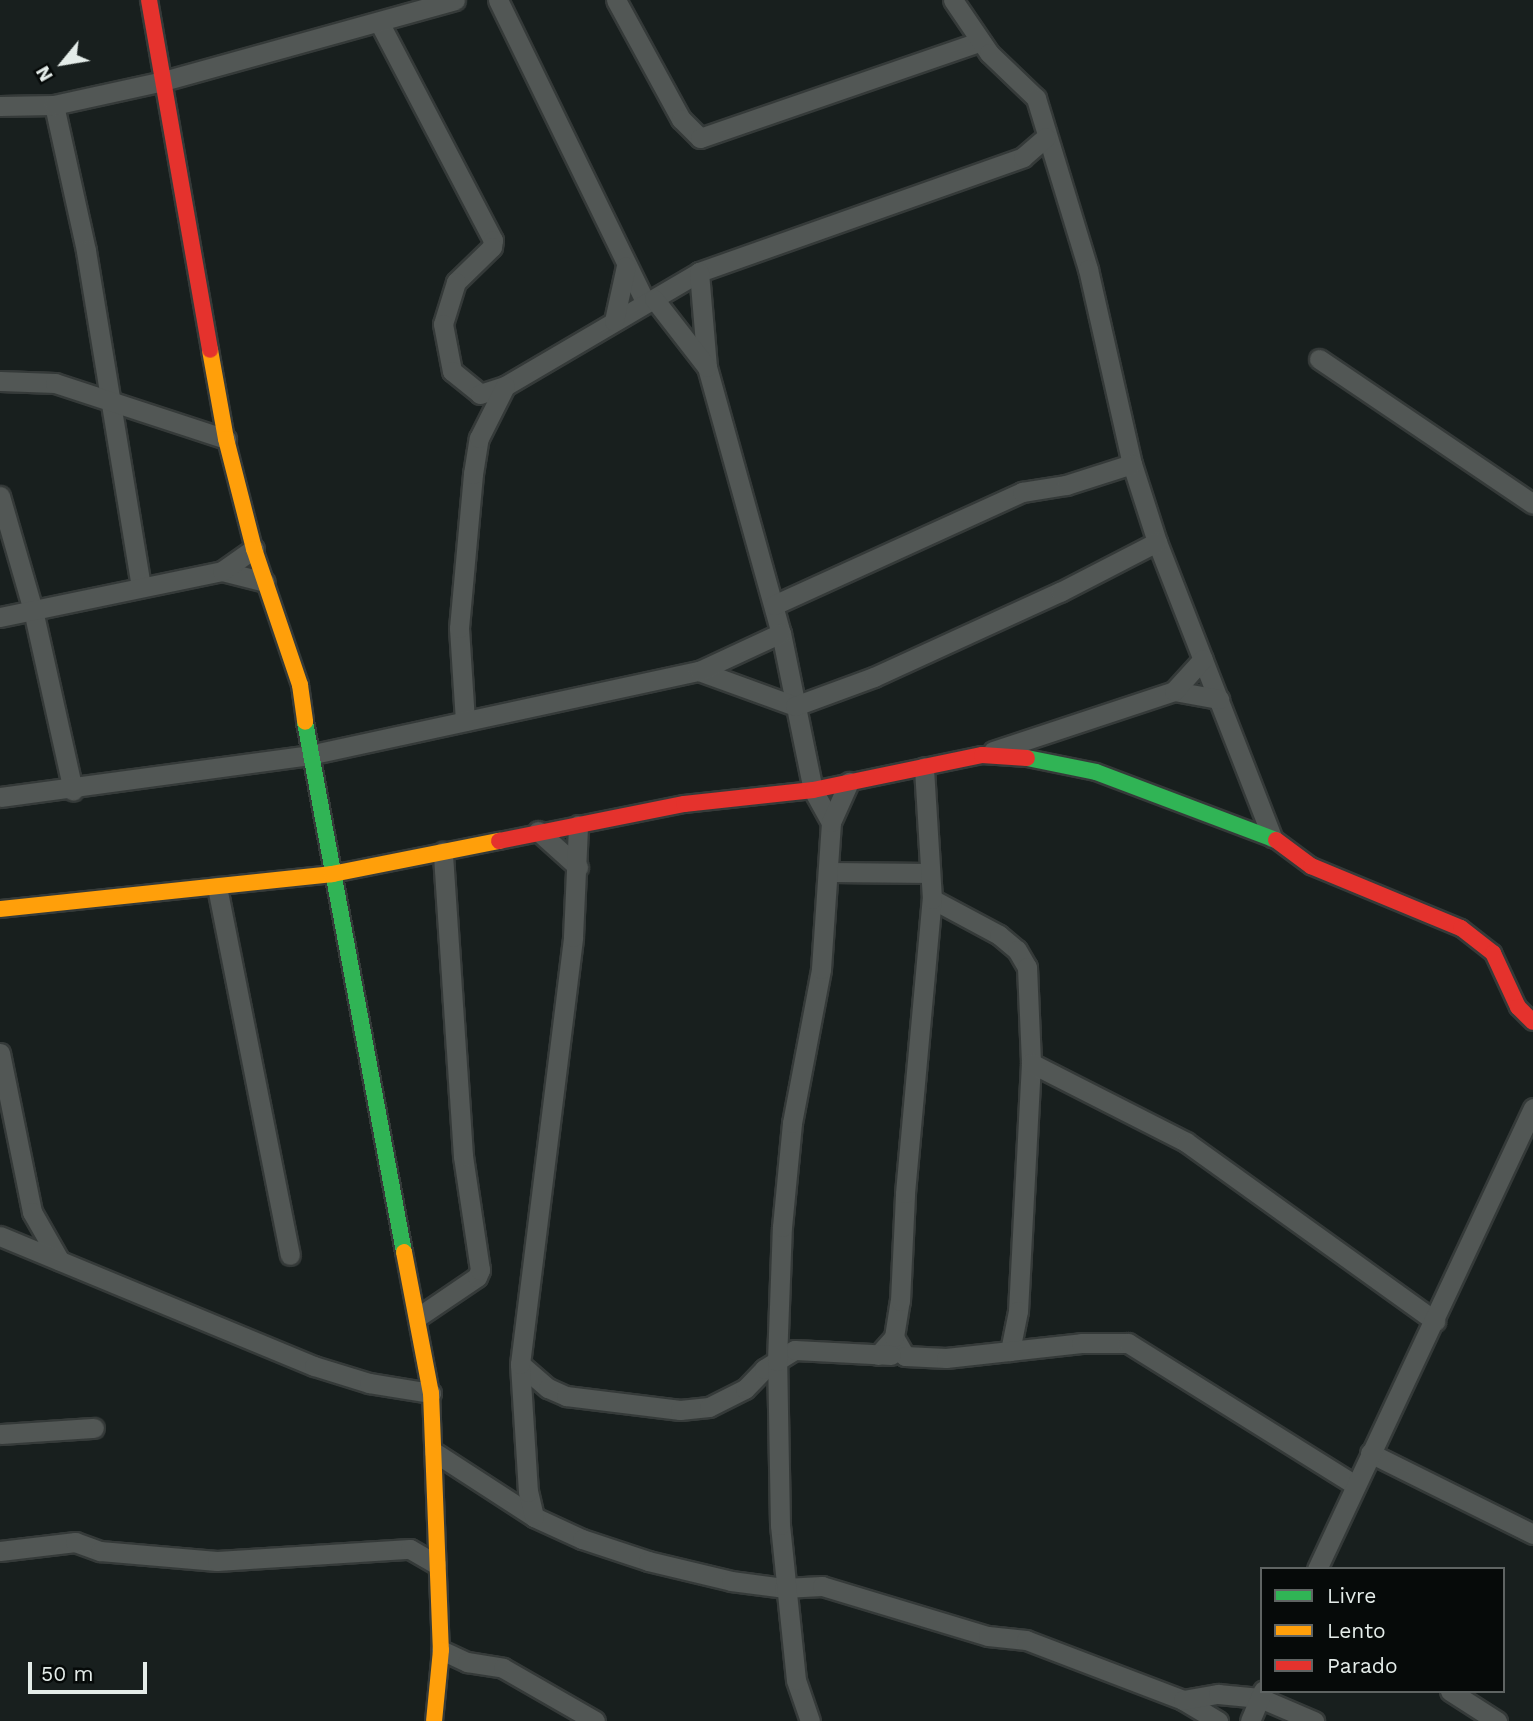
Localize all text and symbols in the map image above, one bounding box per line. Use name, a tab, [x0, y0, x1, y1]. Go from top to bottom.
north arrow	[28, 28, 98, 98]
text: N	[31, 62, 58, 86]
legend	[1260, 1567, 1505, 1693]
text: Livre	[1327, 1583, 1376, 1608]
text: Lento	[1327, 1618, 1386, 1643]
scale bar	[32, 1648, 150, 1692]
text: Parado	[1327, 1653, 1398, 1678]
text: 50 m	[41, 1661, 93, 1686]

